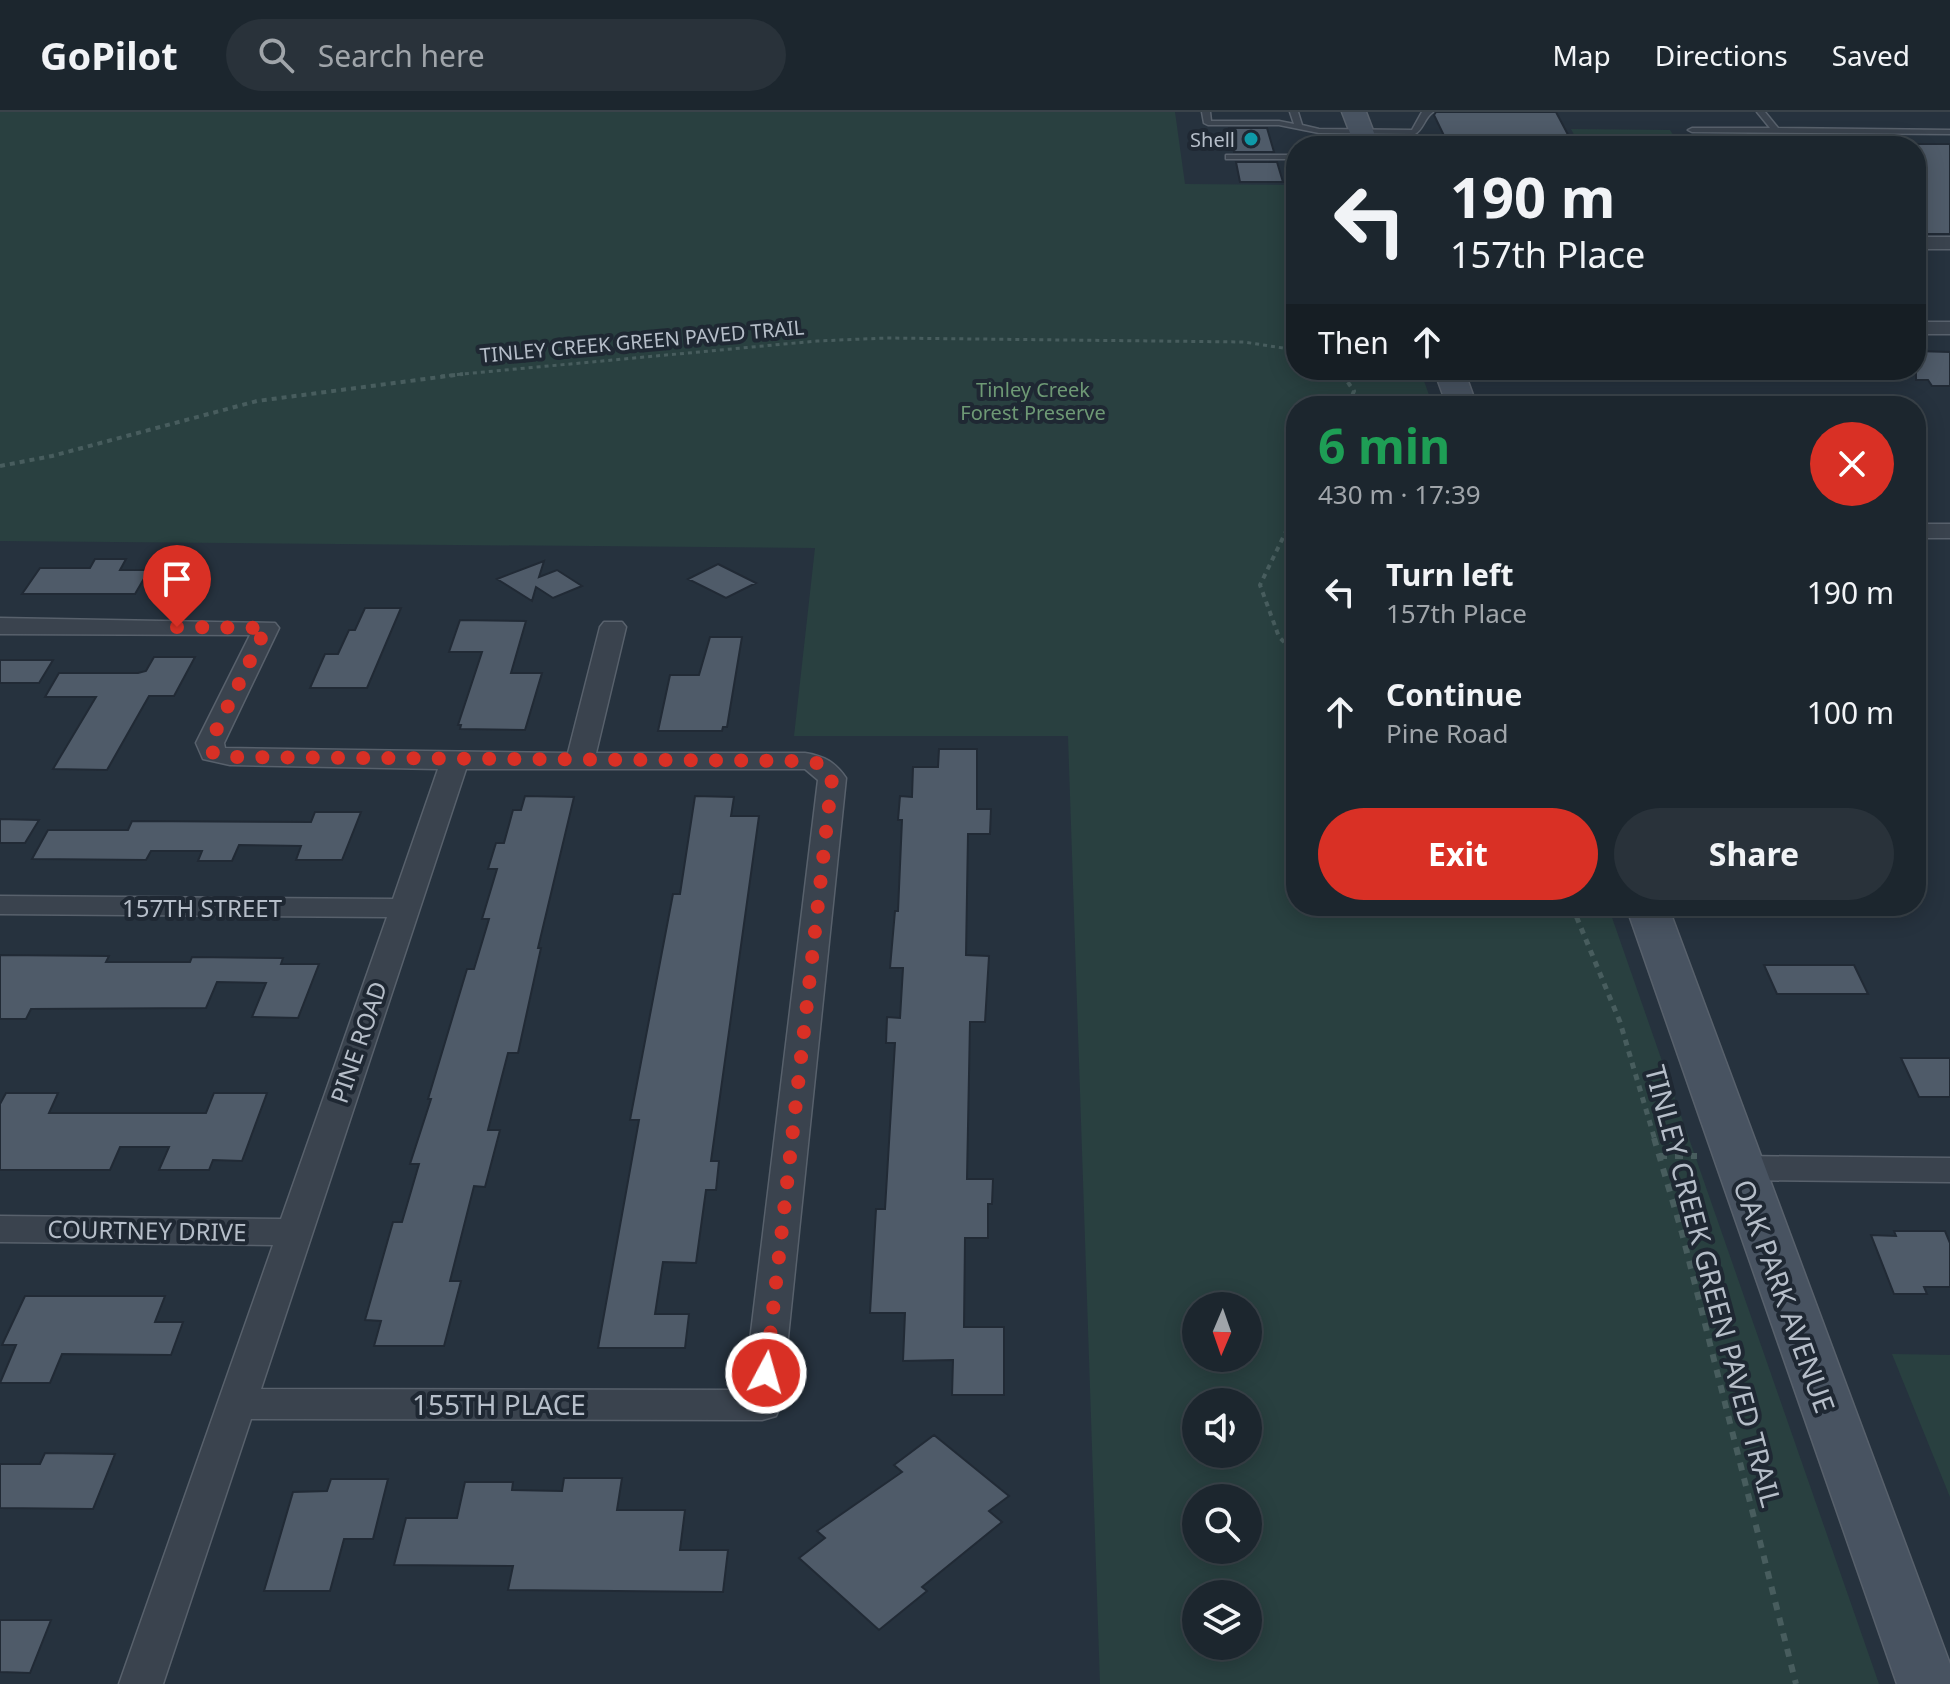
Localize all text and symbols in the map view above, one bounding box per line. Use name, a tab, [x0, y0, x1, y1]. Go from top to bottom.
search box	[226, 19, 786, 91]
text: GoPilot	[40, 29, 178, 81]
icon: search	[254, 33, 298, 77]
text: Search here	[318, 35, 485, 76]
text: Map	[1552, 36, 1611, 74]
text: Directions	[1655, 36, 1788, 74]
text: Saved	[1832, 36, 1910, 74]
place label: Shell	[1190, 126, 1235, 153]
marker: Shell	[1242, 130, 1260, 148]
text: 190 m	[1450, 158, 1615, 234]
icon: left	[1318, 168, 1422, 272]
text: 157th Place	[1450, 230, 1645, 279]
street label: TINLEY CREEK GREEN PAVED TRAIL	[479, 313, 805, 369]
icon: ahead	[1405, 320, 1449, 364]
text: Then	[1318, 322, 1389, 363]
park label: Tinley Creek Forest Preserve	[960, 376, 1106, 426]
text: 6 min	[1318, 413, 1450, 478]
button: close	[1810, 422, 1894, 506]
text: 430 m · 17:39	[1318, 476, 1481, 512]
pin	[143, 545, 211, 627]
text: Turn left	[1386, 554, 1514, 595]
icon: arrive	[155, 557, 199, 601]
icon: left	[1318, 570, 1362, 614]
text: 190 m	[1807, 572, 1894, 613]
text: 157th Place	[1386, 595, 1527, 631]
text: Continue	[1386, 674, 1522, 715]
icon: ahead	[1318, 690, 1362, 734]
text: 100 m	[1807, 692, 1894, 733]
text: Pine Road	[1386, 715, 1508, 751]
button: Exit	[1318, 808, 1598, 900]
button: Share	[1614, 808, 1894, 900]
street label: 157TH STREET	[122, 891, 283, 924]
street label: PINE ROAD	[322, 977, 394, 1107]
street label: TINLEY CREEK GREEN PAVED TRAIL	[1637, 1061, 1791, 1511]
street label: OAK PARK AVENUE	[1725, 1174, 1845, 1418]
street label: COURTNEY DRIVE	[47, 1212, 247, 1248]
north arrow	[1182, 1292, 1262, 1372]
map controls	[1182, 1292, 1262, 1660]
position arrow	[724, 1331, 808, 1415]
street label: 155TH PLACE	[412, 1385, 586, 1423]
button: sound	[1182, 1388, 1262, 1468]
button: search	[1182, 1484, 1262, 1564]
button: layers	[1182, 1580, 1262, 1660]

